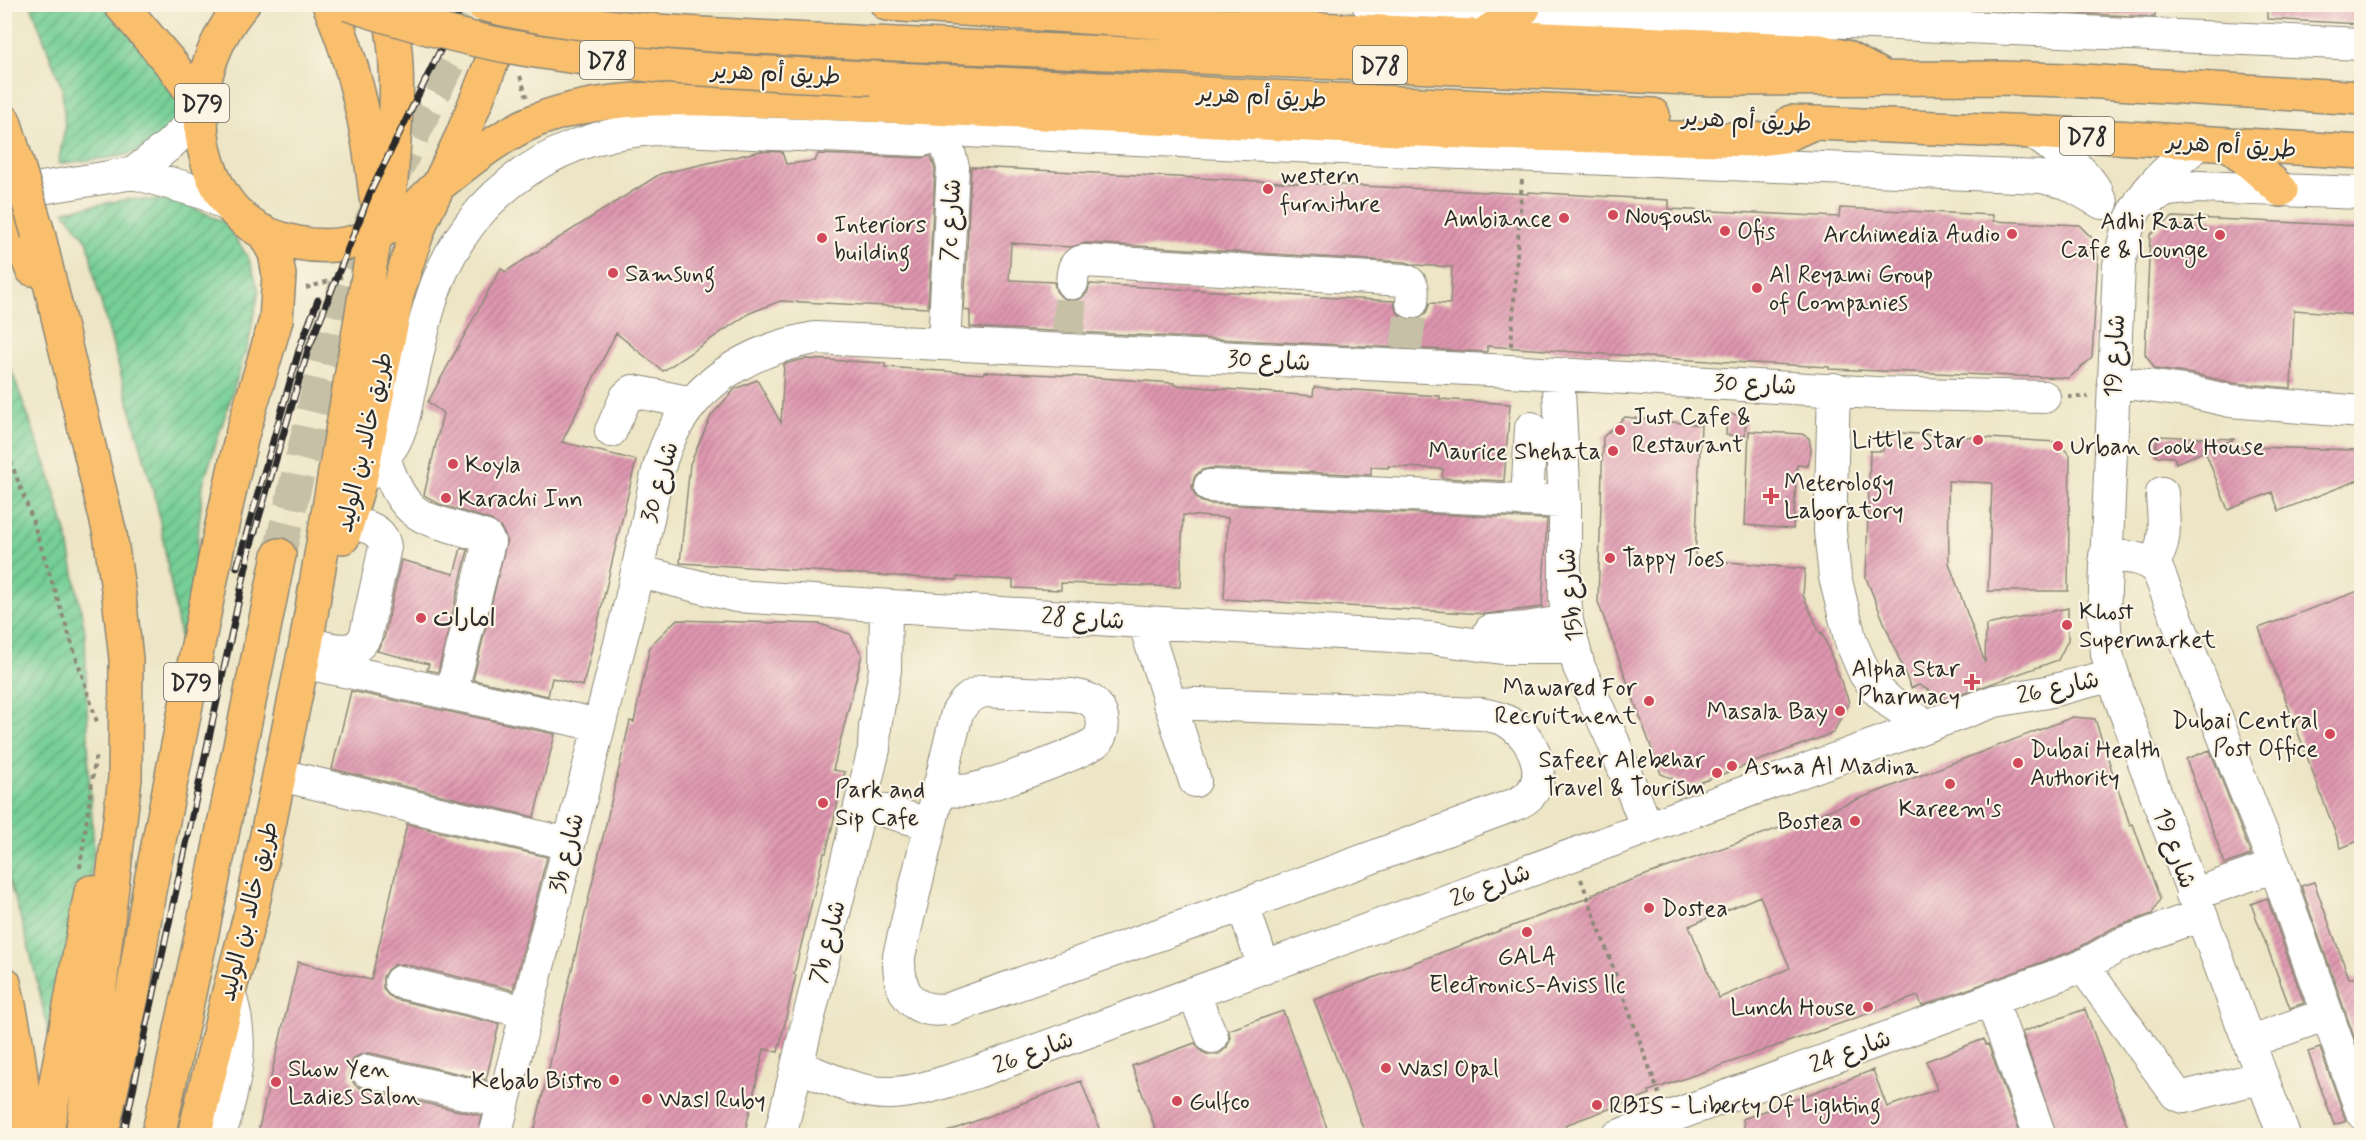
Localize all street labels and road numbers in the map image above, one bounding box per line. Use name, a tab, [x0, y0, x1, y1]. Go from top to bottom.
road number: D78	[580, 41, 634, 79]
road number: D78	[1353, 46, 1407, 84]
street label: طريق أم هرير	[708, 55, 841, 94]
street label: طريق أم هرير	[1194, 78, 1327, 117]
road number: D79	[175, 84, 229, 122]
street label: طريق أم هرير	[1679, 102, 1812, 141]
road number: D78	[2060, 117, 2114, 155]
street label: طريق أم هرير	[2164, 125, 2298, 167]
street label: 7c شارع	[934, 178, 969, 262]
street label: شارع 19	[2098, 314, 2133, 399]
street label: شارع 30	[1227, 344, 1311, 379]
street label: طريق خالد بن الوليد	[330, 349, 401, 535]
street label: شارع 30	[1713, 368, 1797, 403]
street label: شارع 30	[634, 438, 687, 527]
street label: 15b شارع	[1552, 547, 1591, 643]
street label: شارع 28	[1040, 601, 1126, 638]
road number: D79	[164, 663, 218, 701]
street label: شارع 26	[2014, 665, 2102, 712]
street label: شارع 19	[2145, 804, 2202, 893]
street label: 3b شارع	[543, 810, 592, 896]
street label: طريق خالد بن الوليد	[212, 818, 287, 1004]
street label: شارع 26	[1446, 858, 1535, 915]
street label: 7b شارع	[803, 897, 854, 987]
street label: شارع 24	[1805, 1023, 1896, 1081]
street label: شارع 26	[989, 1025, 1078, 1082]

